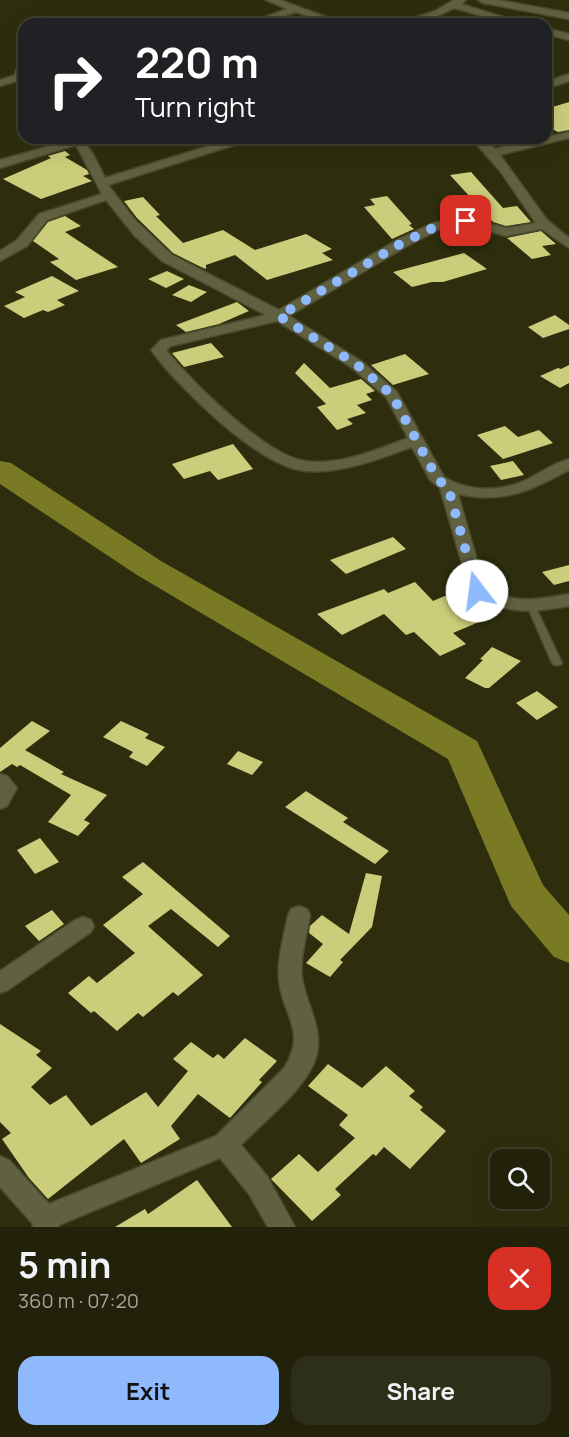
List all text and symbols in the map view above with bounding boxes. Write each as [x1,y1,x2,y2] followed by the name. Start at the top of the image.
[135,33,259,91] text: 220 m
[36,42,114,120] icon: right
[135,88,256,125] text: Turn right
[440,195,491,246] pin
[449,204,482,237] icon: arrive
[445,559,509,623] position arrow
[490,1149,550,1209] map controls
[490,1149,550,1209] button: search
[18,1240,111,1289] text: 5 min
[488,1247,551,1310] button: close
[18,1287,139,1314] text: 360 m · 07:20
[18,1356,279,1425] button: Exit
[291,1356,551,1425] button: Share

